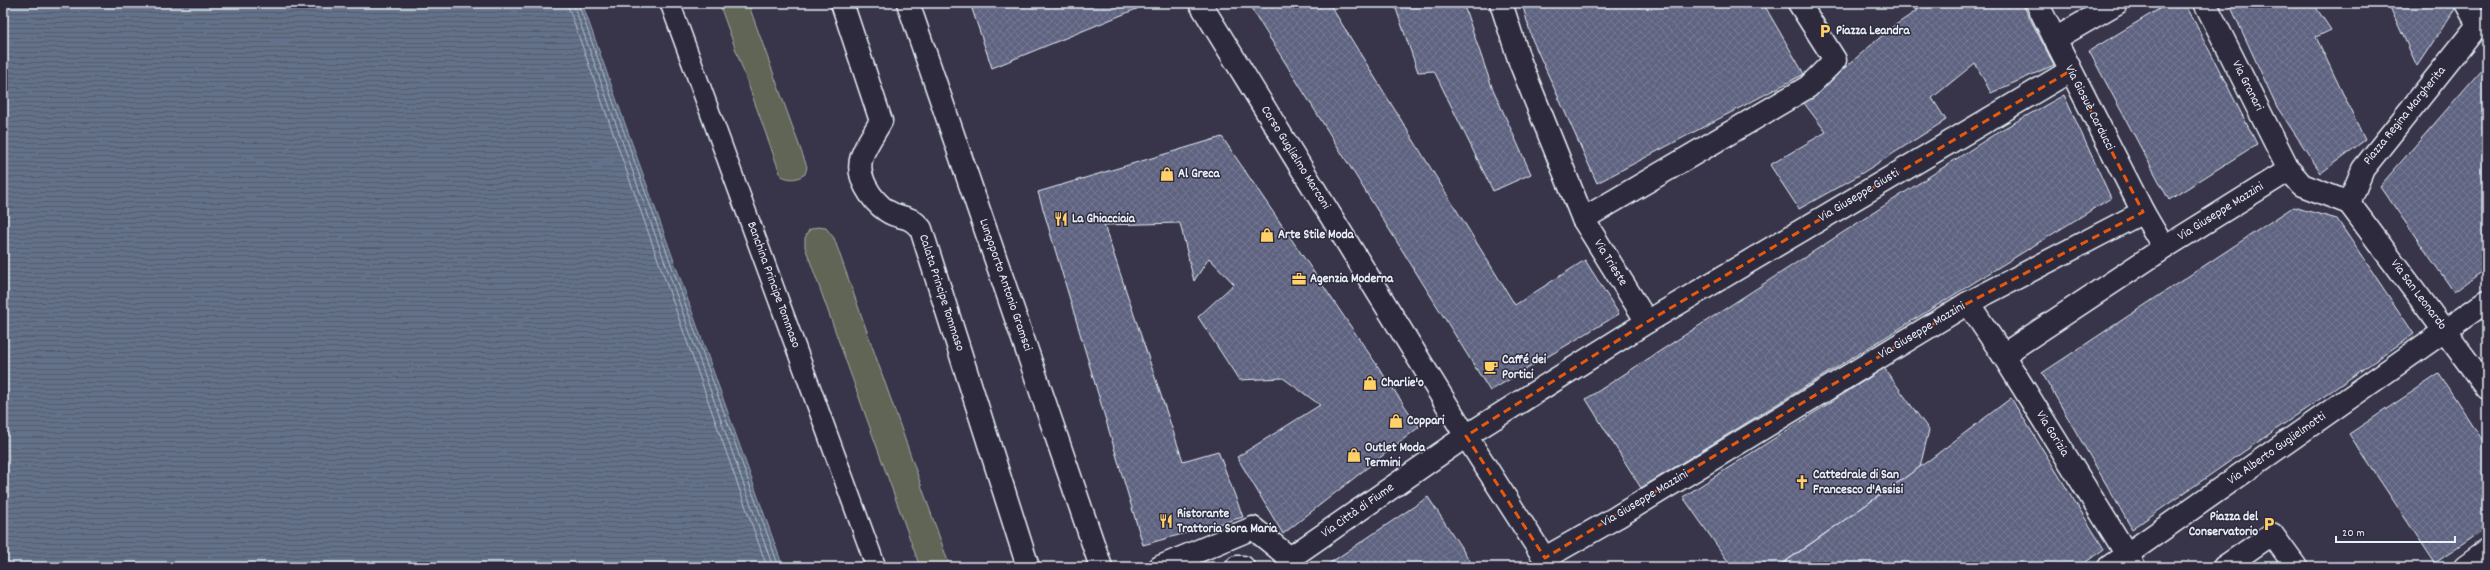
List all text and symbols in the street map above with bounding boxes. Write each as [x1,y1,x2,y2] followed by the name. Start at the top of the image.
[1836,22,1910,41] place label: Piazza Leandra
[1817,23,1833,39] parking icon: Piazza Leandra
[2226,57,2268,115] street label: Via Granari
[2059,62,2119,155] street label: Via Giosuè Carducci
[2359,62,2452,170] street label: Piazza Regina Margherita
[1255,102,1335,214] street label: Corso Guglielmo Marconi
[1815,164,1904,228] street label: Via Giuseppe Giusti
[1178,165,1221,184] place label: Al Greca
[1159,166,1175,182] shop icon: Al Greca
[2174,178,2268,246] street label: Via Giuseppe Mazzini
[1072,210,1136,229] place label: La Ghiacciaia
[1053,211,1069,227] restaurant icon: La Ghiacciaia
[973,216,1037,354] street label: Lungoporto Antonio Gramsci
[741,219,805,351] street label: Banchina Principe Tommaso
[1278,226,1355,245] place label: Arte Stile Moda
[1259,227,1275,243] shop icon: Arte Stile Moda
[913,232,969,354] street label: Calata Principe Tommaso
[1588,236,1632,290] street label: Via Trieste
[2385,256,2451,334] street label: Via San Leonardo
[1310,270,1394,289] place label: Agenzia Moderna
[1291,271,1307,287] office icon: Agenzia Moderna
[1875,297,1970,365] street label: Via Giuseppe Mazzini
[1502,351,1547,385] place label: Caffé dei Portici
[1483,359,1499,375] cafe icon: Caffé dei Portici
[1381,374,1424,393] place label: Charlie'o
[1362,375,1378,391] shop icon: Charlie'o
[2031,407,2074,461] street label: Via Gorizia
[2224,407,2331,490] street label: Via Alberto Guglielmotti
[1407,412,1445,431] place label: Coppari
[1388,413,1404,429] shop icon: Coppari
[1365,439,1426,473] place label: Outlet Moda Termini
[1346,447,1362,463] shop icon: Outlet Moda Termini
[1598,465,1693,533] street label: Via Giuseppe Mazzini
[1813,466,1904,500] place label: Cattedrale di San Francesco d'Assisi
[1794,474,1810,490] church icon: Cattedrale di San Francesco d'Assisi
[1318,479,1399,543] street label: Via Città di Fiume
[1177,505,1278,539] place label: Ristorante Trattoria Sora Maria
[2189,508,2259,542] place label: Piazza del Conservatorio
[1158,513,1174,529] restaurant icon: Ristorante Trattoria Sora Maria
[2261,516,2277,532] parking icon: Piazza del Conservatorio
[2336,518,2455,544] scale bar
[2342,525,2365,542] text: 20 m

